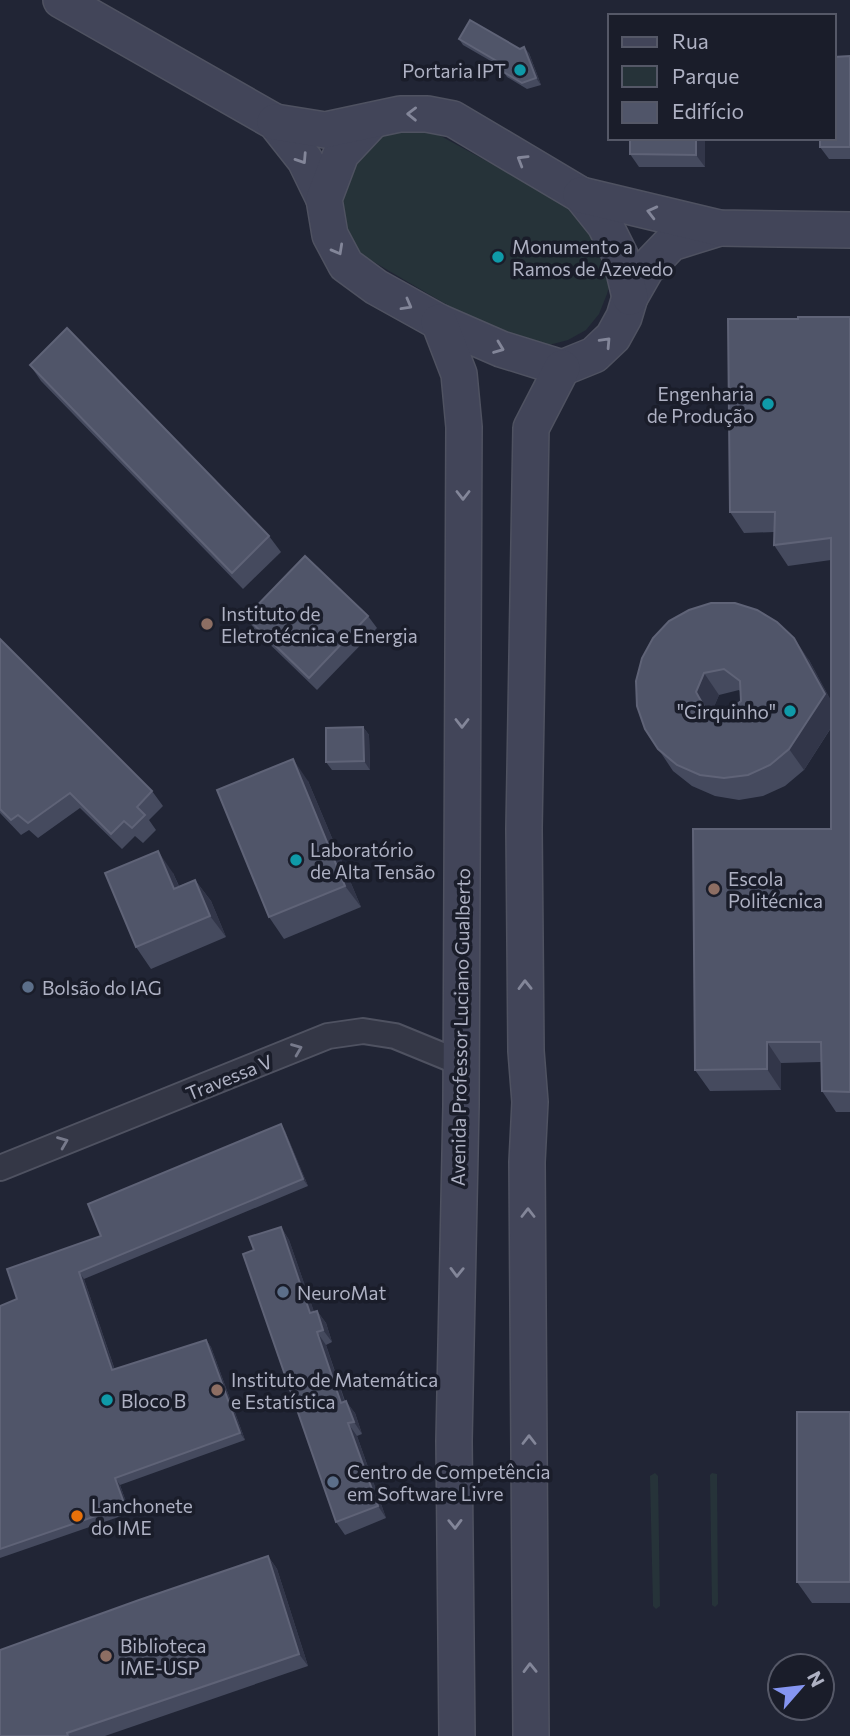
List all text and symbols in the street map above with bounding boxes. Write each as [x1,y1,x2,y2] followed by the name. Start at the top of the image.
[608,14,836,140] legend
[672,28,709,53] text: Rua
[402,59,506,82] place label: Portaria IPT
[512,62,528,78] marker: Portaria IPT
[672,63,739,88] text: Parque
[672,98,744,123] text: Edifício
[407,106,417,122] one-way arrow
[294,151,307,164] one-way arrow
[517,155,529,168] one-way arrow
[647,206,659,220] one-way arrow
[512,235,673,280] place label: Monumento a Ramos de Azevedo
[330,243,343,255] one-way arrow
[490,249,506,265] marker: Monumento a Ramos de Azevedo
[400,296,412,310] one-way arrow
[598,338,611,351] one-way arrow
[492,339,504,353] one-way arrow
[647,382,754,427] place label: Engenharia de Produção
[760,396,776,412] marker: Engenharia de Produção
[455,490,471,501] one-way arrow
[221,602,418,647] place label: Instituto de Eletrotécnica e Energia
[199,616,215,632] marker: Instituto de Eletrotécnica e Energia
[677,700,776,723] place label: "Cirquinho"
[782,703,798,719] marker: "Cirquinho"
[454,718,470,728] one-way arrow
[310,838,435,883] place label: Laboratório de Alta Tensão
[288,852,304,868] marker: Laboratório de Alta Tensão
[728,867,823,912] place label: Escola Politécnica
[446,868,474,1186] street label: Avenida Professor Luciano Gualberto
[706,881,722,897] marker: Escola Politécnica
[42,976,162,999] place label: Bolsão do IAG
[20,979,36,995] marker: Bolsão do IAG
[518,980,533,991] one-way arrow
[290,1043,303,1057] one-way arrow
[182,1049,276,1105] street label: Travessa V
[57,1137,69,1151] one-way arrow
[520,1207,536,1218] one-way arrow
[449,1267,465,1277] one-way arrow
[297,1281,387,1304] place label: NeuroMat
[275,1284,291,1300] marker: NeuroMat
[231,1368,438,1413] place label: Instituto de Matemática e Estatística
[209,1382,225,1398] marker: Instituto de Matemática e Estatística
[121,1389,186,1412] place label: Bloco B
[99,1392,115,1408] marker: Bloco B
[521,1435,537,1445] one-way arrow
[347,1460,550,1505] place label: Centro de Competência em Software Livre
[325,1474,341,1490] marker: Centro de Competência em Software Livre
[91,1494,193,1539] place label: Lanchonete do IME
[69,1508,85,1524] marker: Lanchonete do IME
[447,1519,463,1529] one-way arrow
[120,1634,206,1679] place label: Biblioteca IME-USP
[98,1648,114,1664] marker: Biblioteca IME-USP
[766,1652,836,1722] north arrow
[522,1662,538,1673] one-way arrow
[803,1667,830,1690] text: N

